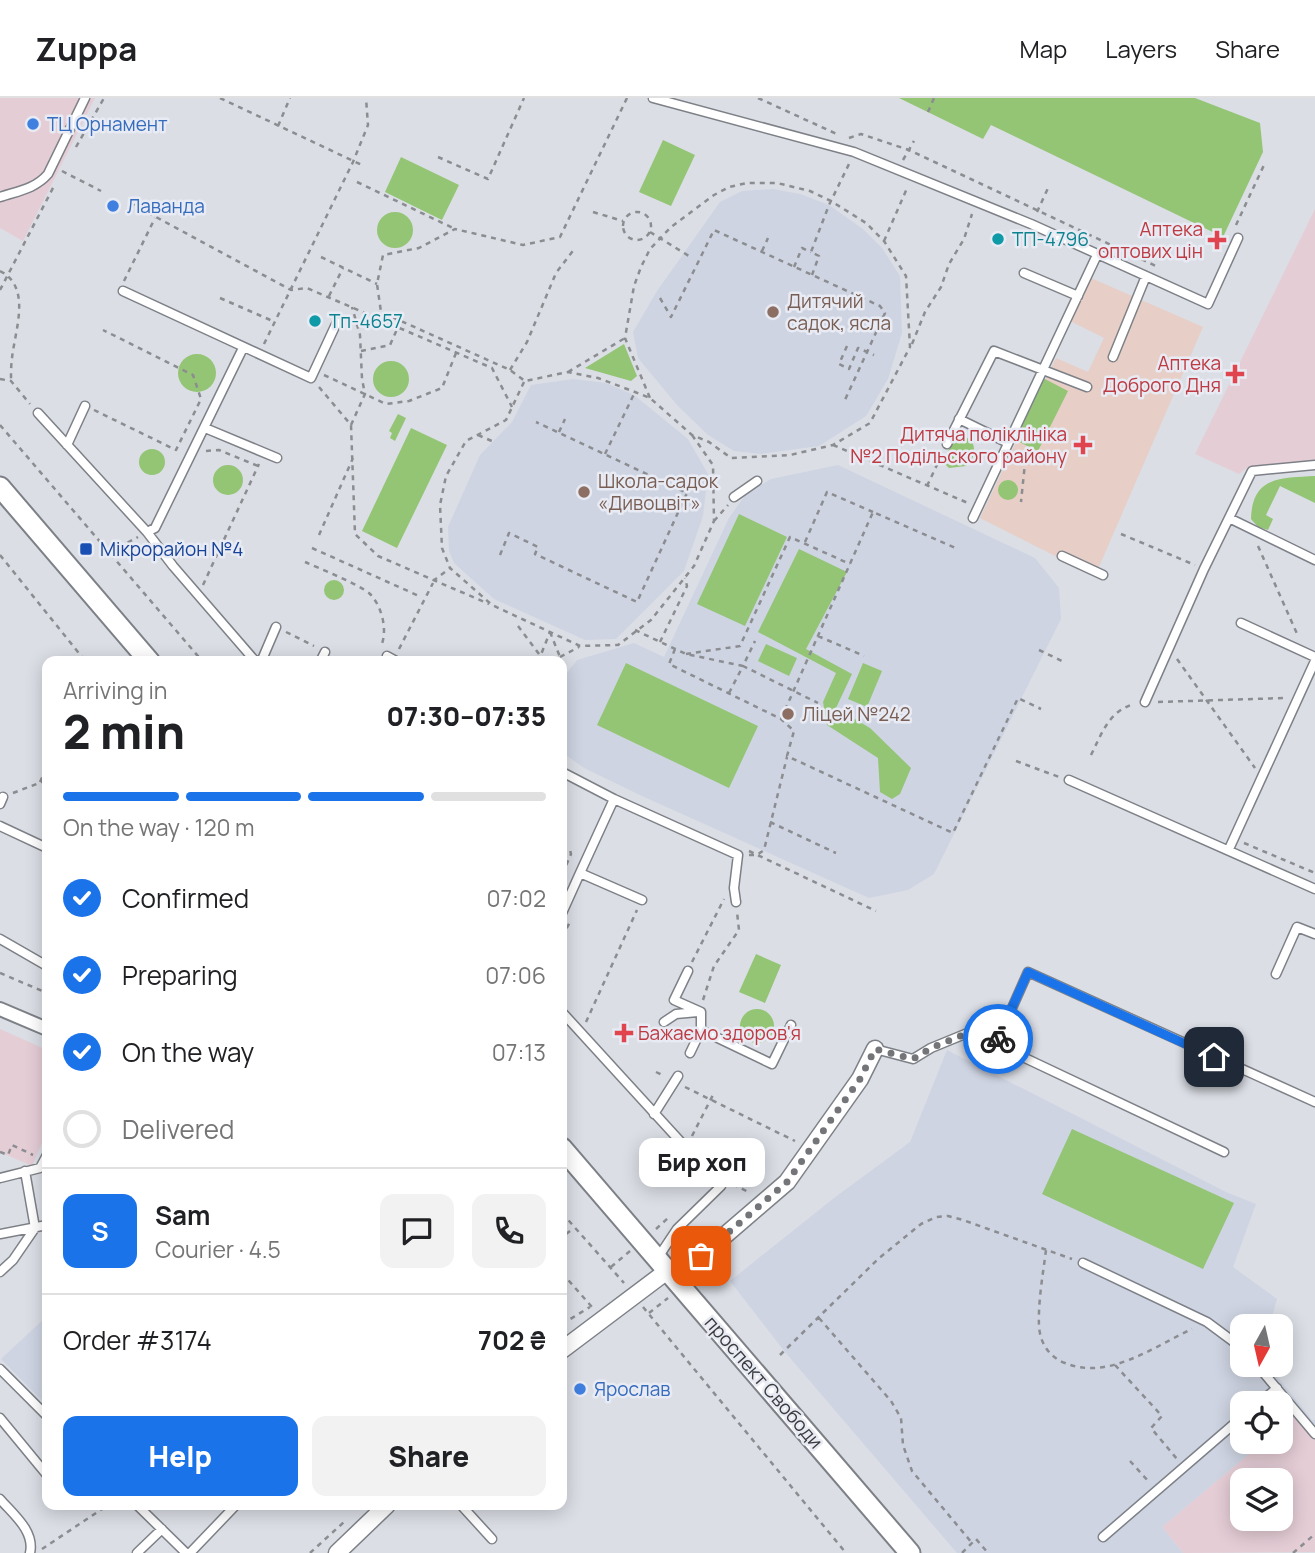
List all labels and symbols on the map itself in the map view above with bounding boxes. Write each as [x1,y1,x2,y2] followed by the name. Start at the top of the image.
[47,111,168,137] place label: ТЦ Орнамент
[25,116,41,132] marker: ТЦ Орнамент
[127,193,205,219] place label: Лаванда
[105,198,121,214] marker: Лаванда
[1098,216,1203,264] place label: Аптека оптових цін
[1012,226,1089,252] place label: ТП-4796
[990,231,1006,247] marker: ТП-4796
[1209,232,1225,248] marker: Аптека оптових цін
[787,288,891,336] place label: Дитячий садок, ясла
[765,304,781,320] marker: Дитячий садок, ясла
[329,308,403,334] place label: Тп-4657
[307,313,323,329] marker: Тп-4657
[1103,350,1221,398] place label: Аптека Доброго Дня
[1227,366,1243,382] marker: Аптека Доброго Дня
[850,421,1067,469] place label: Дитяча поліклініка №2 Подільского району
[1073,435,1093,455] marker: Дитяча поліклініка №2 Подільского району
[598,468,719,516] place label: Школа-садок «Дивоцвіт»
[576,484,592,500] marker: Школа-садок «Дивоцвіт»
[100,536,243,562] place label: Мікрорайон №4
[78,541,94,557] marker: Мікрорайон №4
[802,701,911,727] place label: Ліцей №242
[780,706,796,722] marker: Ліцей №242
[963,1004,1033,1074] courier
[638,1020,801,1046] place label: Бажаємо здоров'я
[616,1025,632,1041] marker: Бажаємо здоров'я
[1184,1027,1244,1087] pin
[638,1137,764,1186] callout: Бир хоп
[671,1226,731,1286] pin
[699,1310,829,1454] street label: проспект Свободи
[1230,1314,1293,1377] north arrow
[594,1376,670,1402] place label: Ярослав
[572,1381,588,1397] marker: Ярослав

